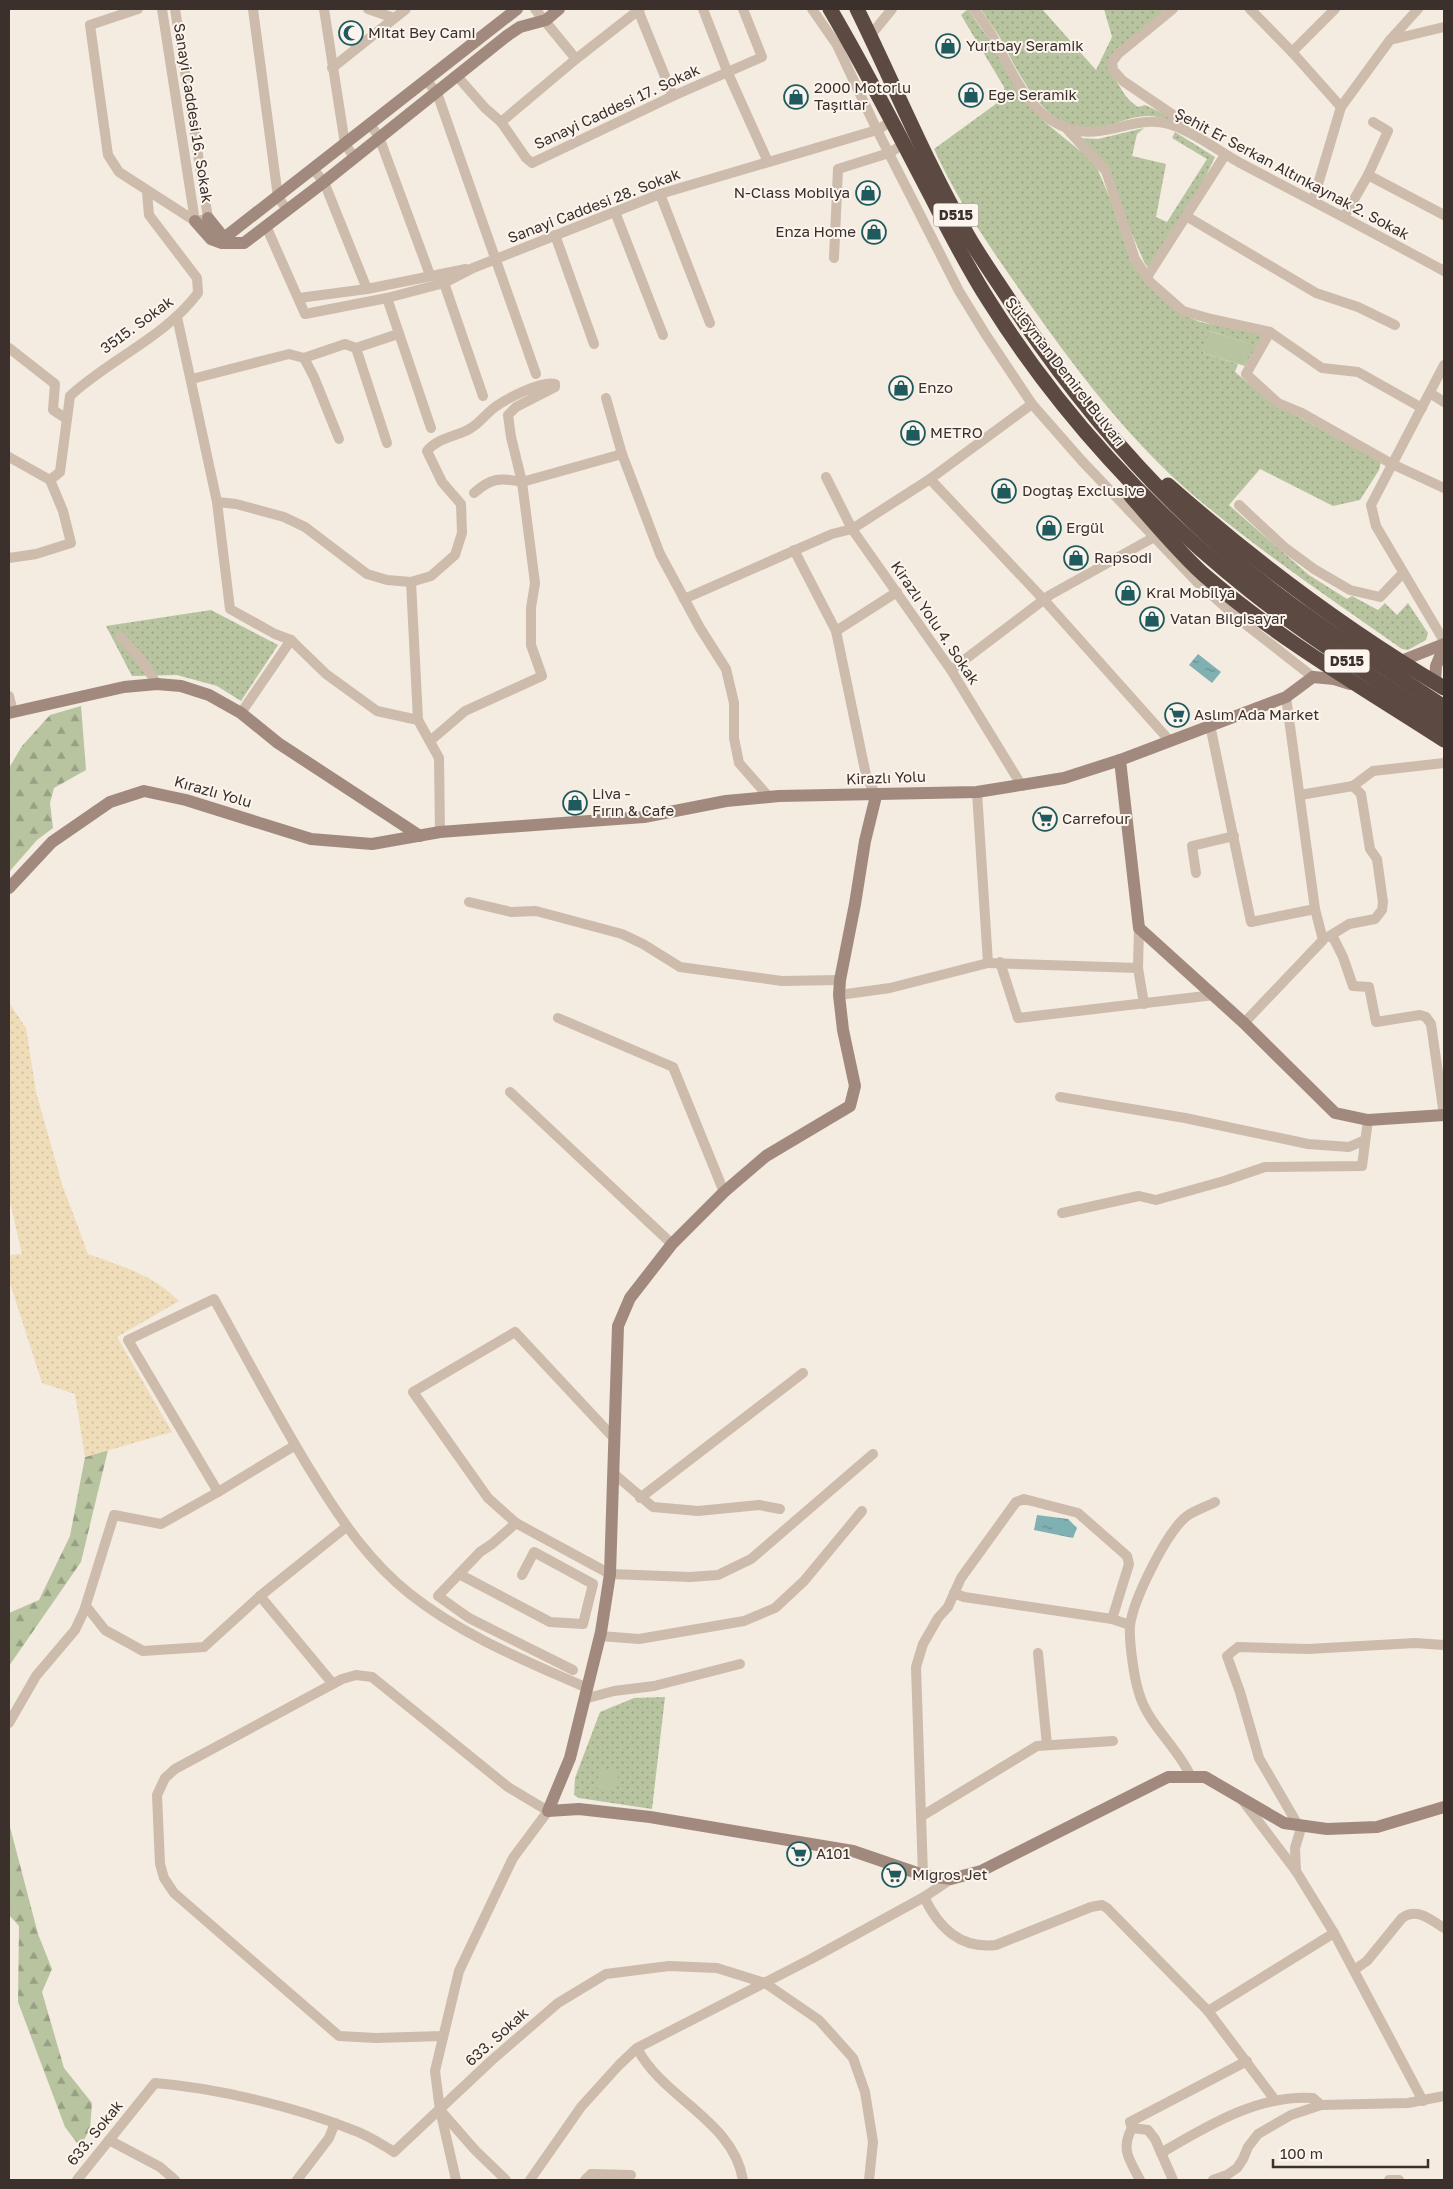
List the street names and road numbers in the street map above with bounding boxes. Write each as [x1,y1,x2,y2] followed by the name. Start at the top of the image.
[171,22,217,204] street label: Sanayi Caddesi 16. Sokak
[531,60,703,152] street label: Sanayi Caddesi 17. Sokak
[1172,103,1413,243] street label: Şehit Er Serkan Altınkaynak 2. Sokak
[505,164,683,246] street label: Sanayi Caddesi 28. Sokak
[934,204,978,226] road number: D515
[97,291,177,357] street label: 3515. Sokak
[1002,293,1130,450] street label: Süleyman Demirel Bulvarı
[888,557,984,688] street label: Kirazlı Yolu 4. Sokak
[1324,649,1370,672] road number: D515
[846,767,926,787] street label: Kirazlı Yolu
[172,771,254,811] street label: Kırazlı Yolu
[461,2003,532,2069] street label: 633. Sokak
[62,2096,126,2169] street label: 633. Sokak

